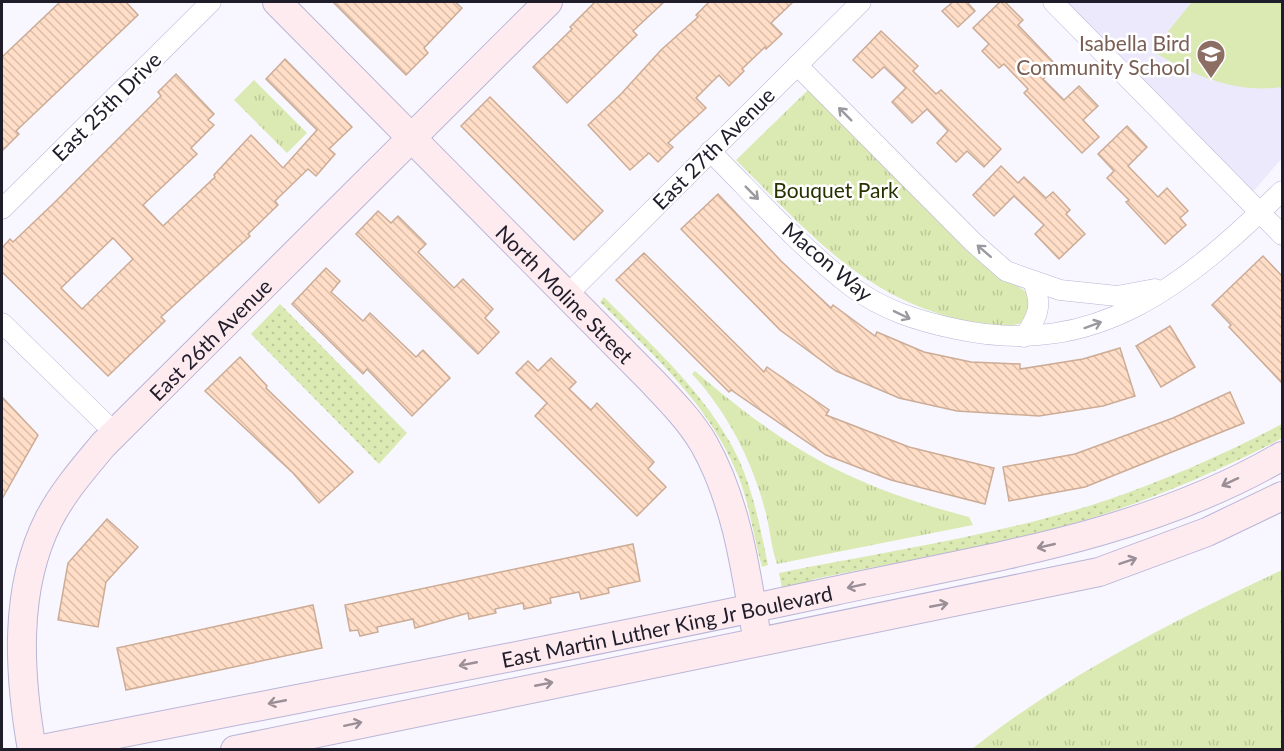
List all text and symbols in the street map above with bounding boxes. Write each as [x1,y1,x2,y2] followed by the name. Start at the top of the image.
[1016,30,1190,79] place label: Isabella Bird Community School
[1195,38,1227,80] school or university icon: Isabella Bird Community School
[46,46,166,166] street label: East 25th Drive
[647,82,779,214] street label: East 27th Avenue
[838,106,853,121] one-way arrow
[773,177,899,202] park label: Bouquet Park
[744,185,759,200] one-way arrow
[778,216,878,306] street label: Macon Way
[492,219,639,368] street label: North Moline Street
[976,245,992,258] one-way arrow
[143,273,276,405] street label: East 26th Avenue
[893,309,911,321] one-way arrow
[1083,319,1102,330] one-way arrow
[1221,476,1239,488] one-way arrow
[1037,541,1057,552] one-way arrow
[1118,555,1137,566] one-way arrow
[499,579,835,671] street label: East Martin Luther King Jr Boulevard
[846,581,865,593] one-way arrow
[928,599,948,610] one-way arrow
[459,659,478,670] one-way arrow
[534,678,553,689] one-way arrow
[268,697,287,708] one-way arrow
[343,718,363,729] one-way arrow

